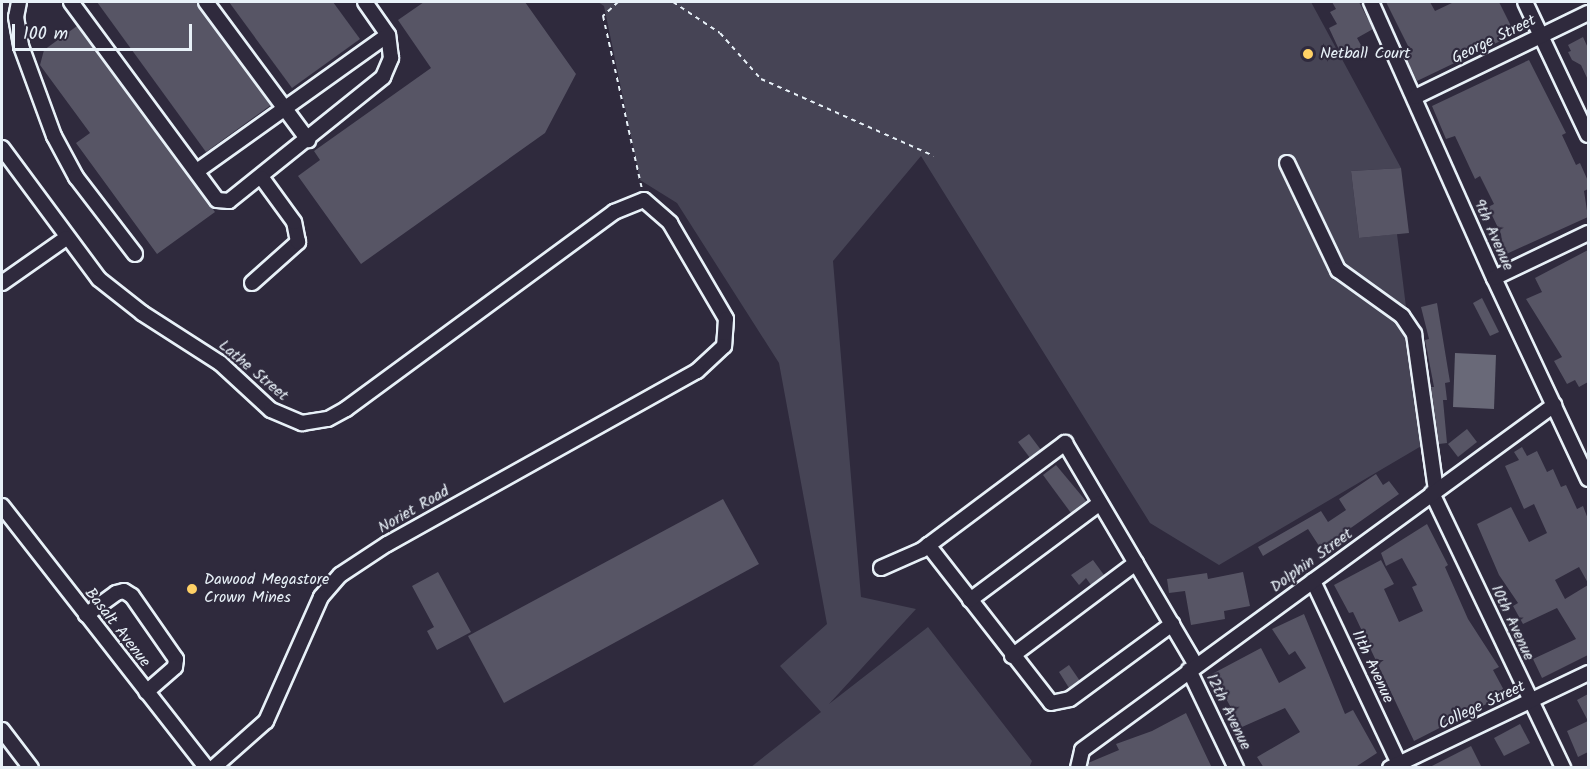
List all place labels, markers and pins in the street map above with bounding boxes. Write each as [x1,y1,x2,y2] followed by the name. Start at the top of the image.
[1320,44,1410,64] place label: Netball Court
[1301,47,1315,61] marker: Netball Court
[204,570,329,608] place label: Dawood Megastore Crown Mines
[185,582,199,596] marker: Dawood Megastore Crown Mines

